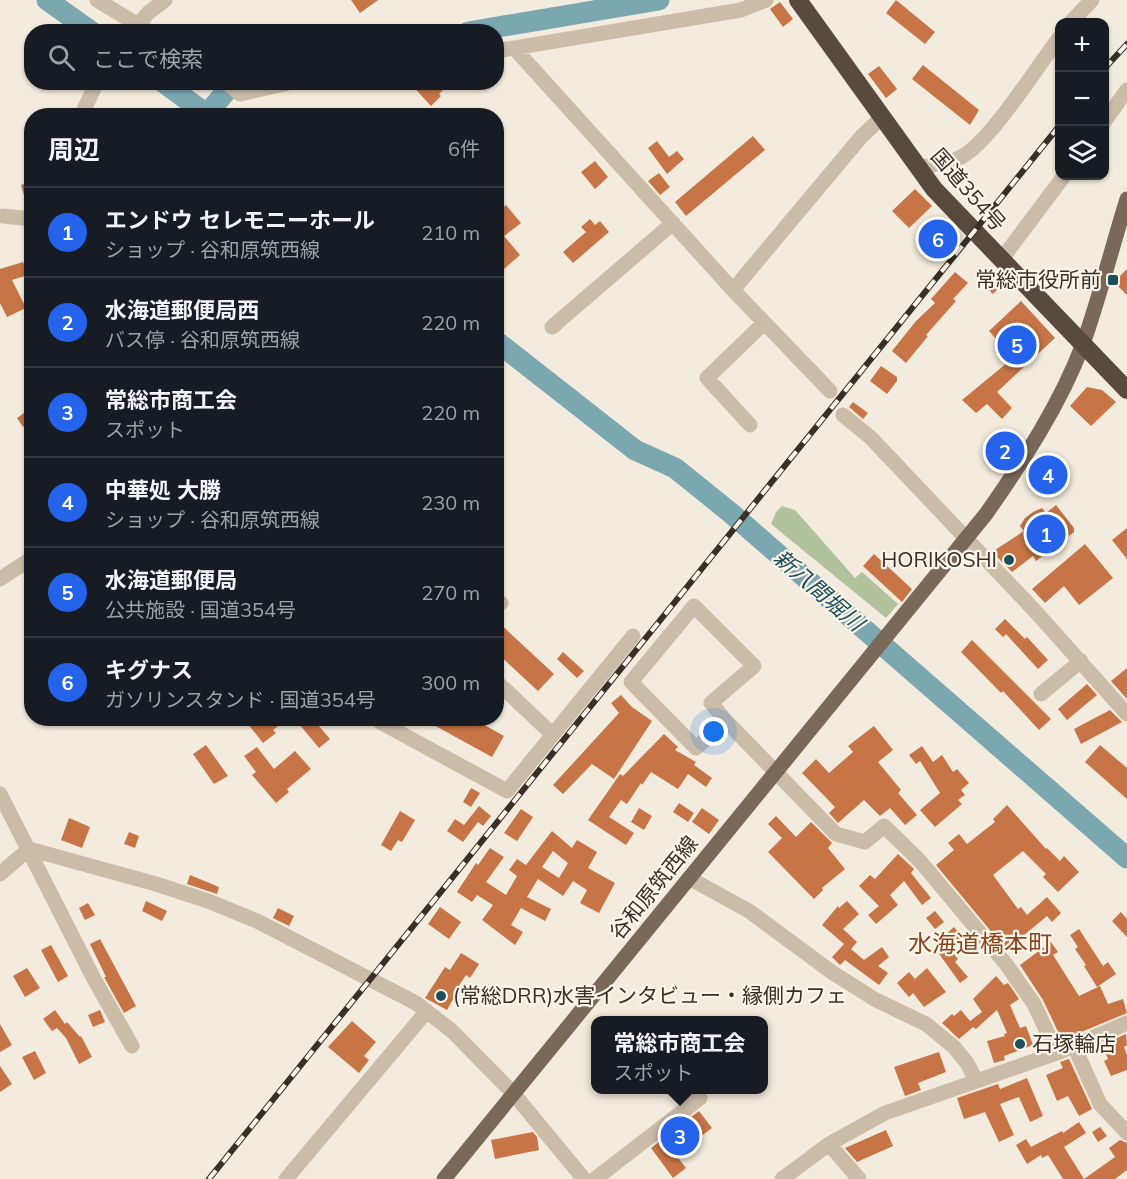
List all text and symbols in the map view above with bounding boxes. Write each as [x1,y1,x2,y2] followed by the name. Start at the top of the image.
[1055,18,1109,180] map controls
[1055,18,1109,72] button: +
[24,24,504,90] search box
[45,41,78,74] icon: search
[93,45,203,73] text: ここで検索
[1055,72,1109,126] button: −
[1055,126,1109,180] button: layers
[48,133,100,166] text: 周辺
[448,136,480,161] text: 6件
[926,143,1012,236] street label: 国道354号
[105,206,375,234] text: エンドウ セレモニーホール
[918,216,958,262] pin: 6
[62,220,74,245] text: 1
[421,220,480,245] text: 210 m
[105,237,320,262] text: ショップ · 谷和原筑西線
[975,266,1101,292] place label: 常総市役所前
[1106,273,1120,287] marker: 常総市役所前
[105,296,259,324] text: 水海道郵便局西
[62,310,74,335] text: 2
[421,310,480,335] text: 220 m
[998,322,1036,368] pin: 5
[105,327,300,352] text: バス停 · 谷和原筑西線
[105,386,237,414] text: 常総市商工会
[62,400,74,425] text: 3
[421,400,480,425] text: 220 m
[105,417,185,442] text: スポット
[986,428,1024,474] pin: 2
[1028,452,1068,498] pin: 4
[105,476,221,504] text: 中華処 大勝
[62,490,74,515] text: 4
[421,490,480,515] text: 230 m
[105,507,320,532] text: ショップ · 谷和原筑西線
[1026,512,1066,556] pin: 1
[768,543,871,638] water label: 新八間堀川
[881,546,997,572] place label: HORIKOSHI
[1002,553,1016,567] marker: HORIKOSHI
[105,566,237,594] text: 水海道郵便局
[62,580,74,605] text: 5
[421,580,480,605] text: 270 m
[105,597,296,622] text: 公共施設 · 国道354号
[105,656,193,684] text: キグナス
[62,670,74,695] text: 6
[421,670,480,695] text: 300 m
[105,687,376,712] text: ガソリンスタンド · 国道354号
[699,717,728,746] your location
[603,830,703,945] street label: 谷和原筑西線
[908,928,1052,958] district label: 水海道橋本町
[453,982,847,1008] place label: (常総DRR)水害インタビュー・縁側カフェ
[434,989,448,1003] marker: (常総DRR)水害インタビュー・縁側カフェ
[591,1016,768,1094] popup
[613,1029,746,1057] text: 常総市商工会
[1032,1030,1116,1056] place label: 石塚輪店
[1013,1037,1027,1051] marker: 石塚輪店
[613,1060,693,1085] text: スポット
[660,1114,700,1158] pin: 3

